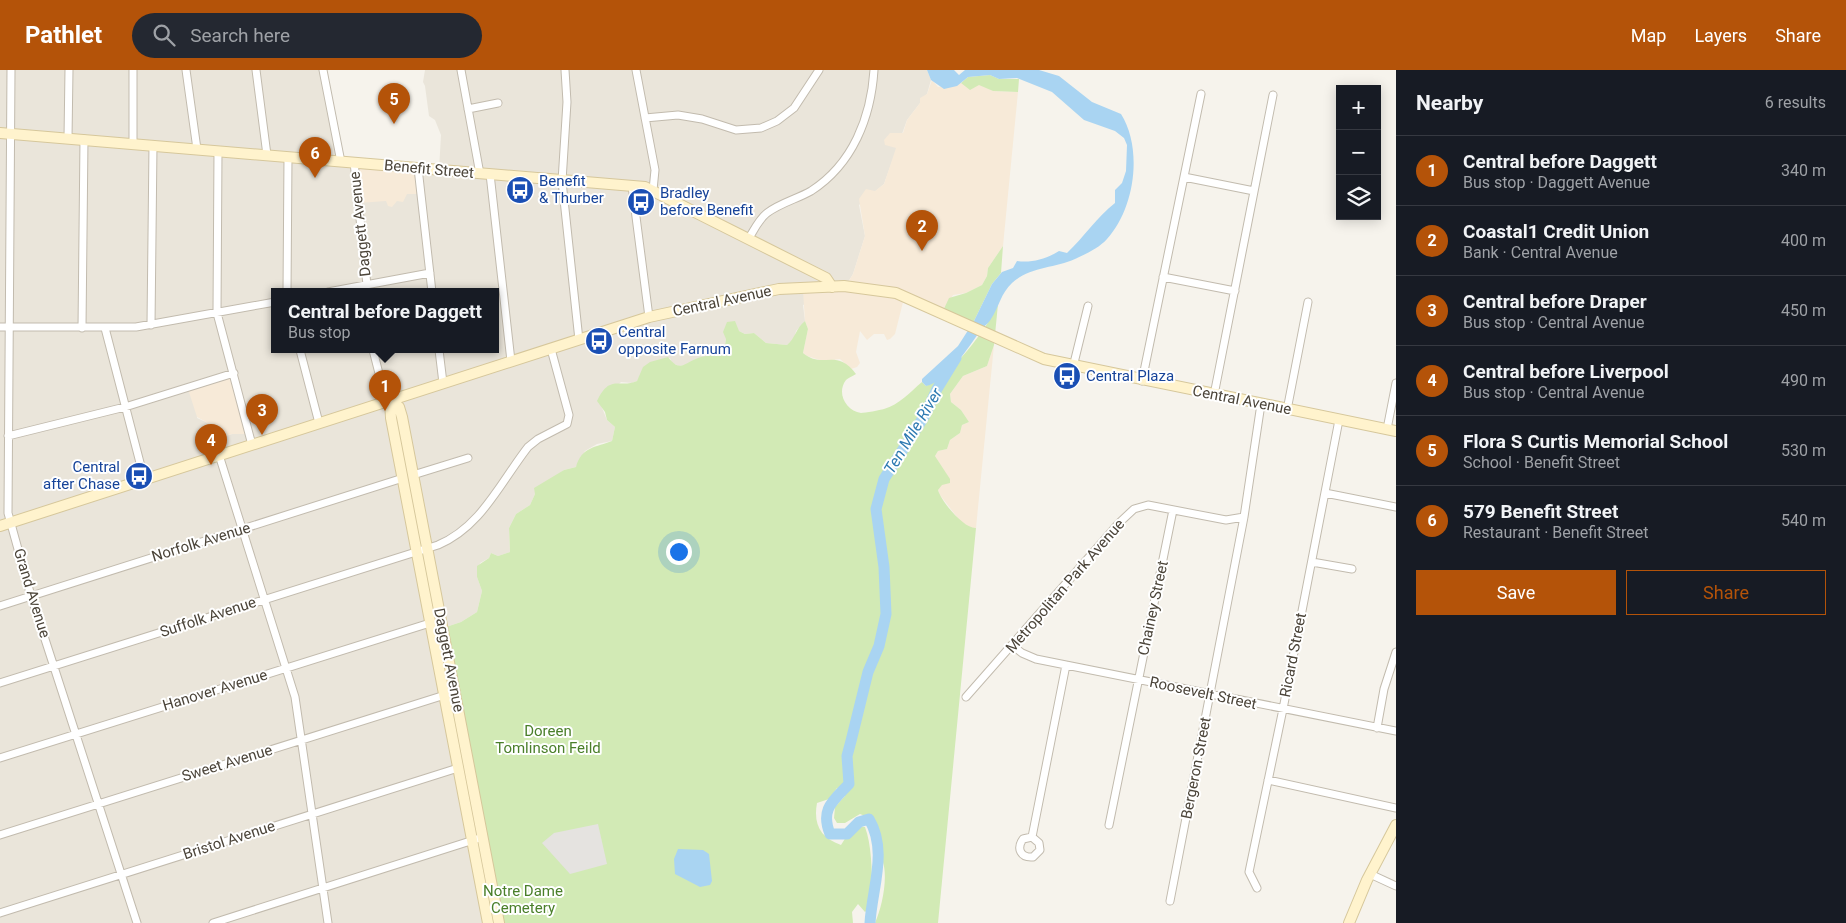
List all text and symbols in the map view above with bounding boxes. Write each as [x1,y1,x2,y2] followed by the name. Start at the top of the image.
[132,13,482,58] search box
[25,21,102,49] text: Pathlet
[150,21,178,49] icon: search
[190,24,290,47] text: Search here
[1631,25,1666,46] text: Map
[1694,25,1747,46] text: Layers
[1775,25,1821,46] text: Share
[378,83,410,124] pin: 5
[1336,85,1381,220] map controls
[1336,85,1381,130] button: +
[1416,91,1483,115] text: Nearby
[1765,93,1826,112] text: 6 results
[1336,130,1381,175] button: −
[299,137,331,178] pin: 6
[1463,150,1657,173] text: Central before Daggett
[383,156,475,182] street label: Benefit Street
[1427,161,1437,180] text: 1
[1781,161,1826,180] text: 340 m
[346,171,374,277] street label: Daggett Avenue
[539,172,604,207] place label: Benefit & Thurber
[1463,173,1650,192] text: Bus stop · Daggett Avenue
[505,175,535,205] bus stop icon: Benefit & Thurber
[1336,175,1381,220] button: layers
[660,184,754,219] place label: Bradley before Benefit
[626,187,656,217] bus stop icon: Bradley before Benefit
[906,210,938,251] pin: 2
[1463,220,1649,243] text: Coastal1 Credit Union
[1427,231,1437,250] text: 2
[1781,231,1826,250] text: 400 m
[1463,243,1618,262] text: Bank · Central Avenue
[671,282,773,320] street label: Central Avenue
[271,288,499,353] popup
[1463,290,1647,313] text: Central before Draper
[288,300,482,323] text: Central before Daggett
[1427,301,1437,320] text: 3
[1781,301,1826,320] text: 450 m
[1463,313,1645,332] text: Bus stop · Central Avenue
[288,323,351,342] text: Bus stop
[618,323,731,358] place label: Central opposite Farnum
[584,326,614,356] bus stop icon: Central opposite Farnum
[1463,360,1669,383] text: Central before Liverpool
[1052,361,1082,391] bus stop icon: Central Plaza
[1086,367,1174,385] place label: Central Plaza
[369,370,401,411] pin: 1
[1427,371,1437,390] text: 4
[1781,371,1826,390] text: 490 m
[1191,382,1293,418] street label: Central Avenue
[1463,383,1645,402] text: Bus stop · Central Avenue
[880,384,946,477] water label: Ten Mile River
[246,394,278,435] pin: 3
[195,424,227,465] pin: 4
[1463,430,1728,453] text: Flora S Curtis Memorial School
[1427,441,1437,460] text: 5
[1781,441,1826,460] text: 530 m
[1463,453,1620,472] text: School · Benefit Street
[43,458,120,493] place label: Central after Chase
[124,461,154,491] bus stop icon: Central after Chase
[1463,500,1618,523] text: 579 Benefit Street
[1427,511,1437,530] text: 6
[1781,511,1826,530] text: 540 m
[1002,515,1128,657] street label: Metropolitan Park Avenue
[149,518,253,566] street label: Norfolk Avenue
[1463,523,1648,542] text: Restaurant · Benefit Street
[666,539,692,565] your location
[10,546,54,640] street label: Grand Avenue
[1134,559,1172,657] street label: Chainey Street
[1416,570,1616,615] button: Save
[1626,570,1826,615] button: Share
[158,593,258,641] street label: Suffolk Avenue
[430,607,468,713] street label: Daggett Avenue
[1276,611,1310,699] street label: Ricard Street
[160,666,270,714] street label: Hanover Avenue
[1148,673,1258,713] street label: Roosevelt Street
[1177,715,1215,821] street label: Bergeron Street
[495,722,601,757] park label: Doreen Tomlinson Feild
[180,741,275,785] street label: Sweet Avenue
[181,817,277,863] street label: Bristol Avenue
[483,882,563,917] park label: Notre Dame Cemetery

